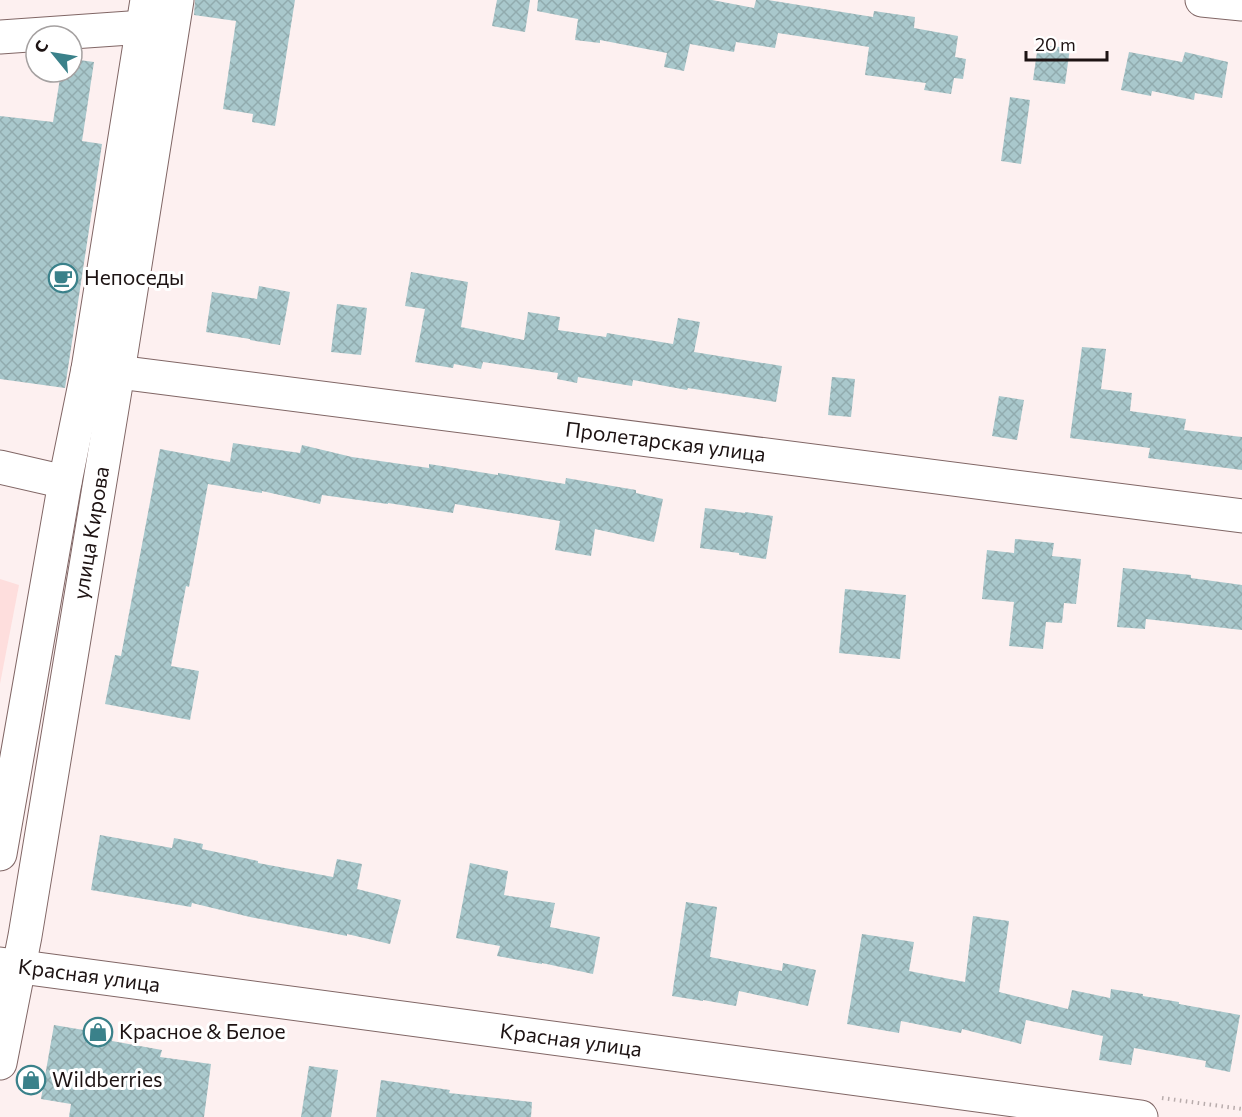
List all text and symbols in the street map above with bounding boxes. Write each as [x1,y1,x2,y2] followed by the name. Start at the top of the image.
[24,24,84,84] north arrow
[1026,24,1107,62] scale bar
[1035,33,1076,55] text: 20 m
[30,37,52,56] text: С
[47,262,79,294] cafe icon: Непоседы
[84,264,184,289] place label: Непоседы
[564,415,767,466] street label: Пролетарская улица
[67,464,113,601] street label: улица Кирова
[17,953,162,996] street label: Красная улица
[82,1016,114,1048] shop icon: Красное & Белое
[499,1017,644,1061] street label: Красная улица
[119,1018,286,1043] place label: Красное & Белое
[15,1064,47,1096] shop icon: Wildberries
[52,1066,163,1091] place label: Wildberries

